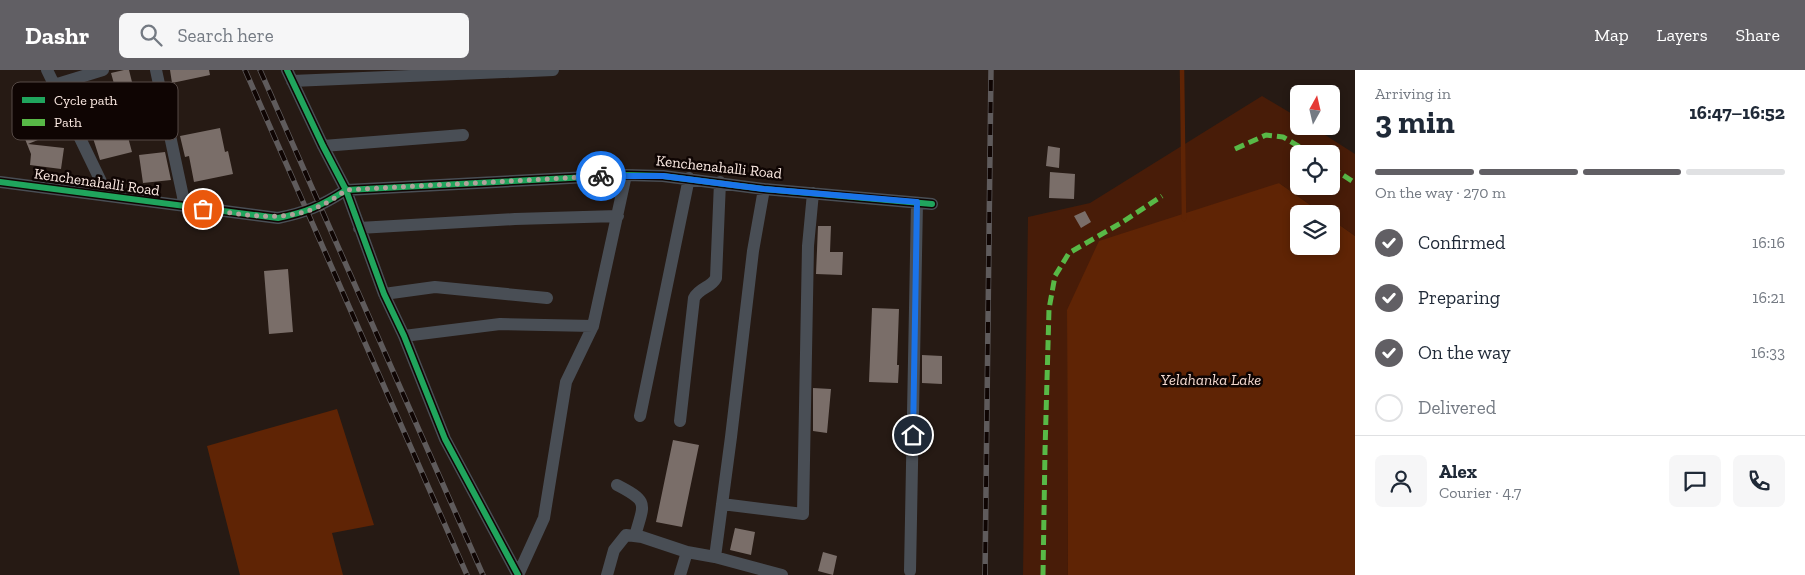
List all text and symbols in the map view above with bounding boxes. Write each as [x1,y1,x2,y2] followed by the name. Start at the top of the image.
[119,13,469,58] search box
[25,21,89,50] text: Dashr
[137,21,165,49] icon: search
[177,24,274,47] text: Search here
[1594,24,1629,46] text: Map
[1657,24,1708,46] text: Layers
[1736,24,1780,46] text: Share
[12,82,178,140] legend
[1375,84,1451,103] text: Arriving in
[1290,85,1340,135] north arrow
[1290,85,1340,255] map controls
[54,92,118,109] text: Cycle path
[1689,101,1785,124] text: 16:47–16:52
[1375,103,1455,141] text: 3 min
[54,114,82,131] text: Path
[1290,145,1340,195] button: locate
[576,151,626,201] courier
[655,151,784,183] street label: Kenchenahalli Road
[587,162,615,190] icon: bike
[33,164,162,200] street label: Kenchenahalli Road
[1375,183,1506,202] text: On the way · 270 m
[182,188,224,230] pin
[189,195,217,223] icon: bag
[1290,205,1340,255] button: layers
[1375,229,1403,257] icon: check
[1418,231,1505,254] text: Confirmed
[1752,233,1785,252] text: 16:16
[1375,284,1403,312] icon: check
[1418,286,1500,309] text: Preparing
[1752,288,1785,307] text: 16:21
[1375,339,1403,367] icon: check
[1418,341,1511,364] text: On the way
[1751,343,1785,362] text: 16:33
[1161,370,1261,389] water label: Yelahanka Lake
[1418,396,1496,419] text: Delivered
[892,414,934,456] pin
[899,421,927,449] icon: home
[1375,455,1427,507] button: person
[1669,455,1721,507] button: chat
[1733,455,1785,507] button: phone
[1439,460,1477,483] text: Alex
[1439,483,1521,502] text: Courier · 4.7

